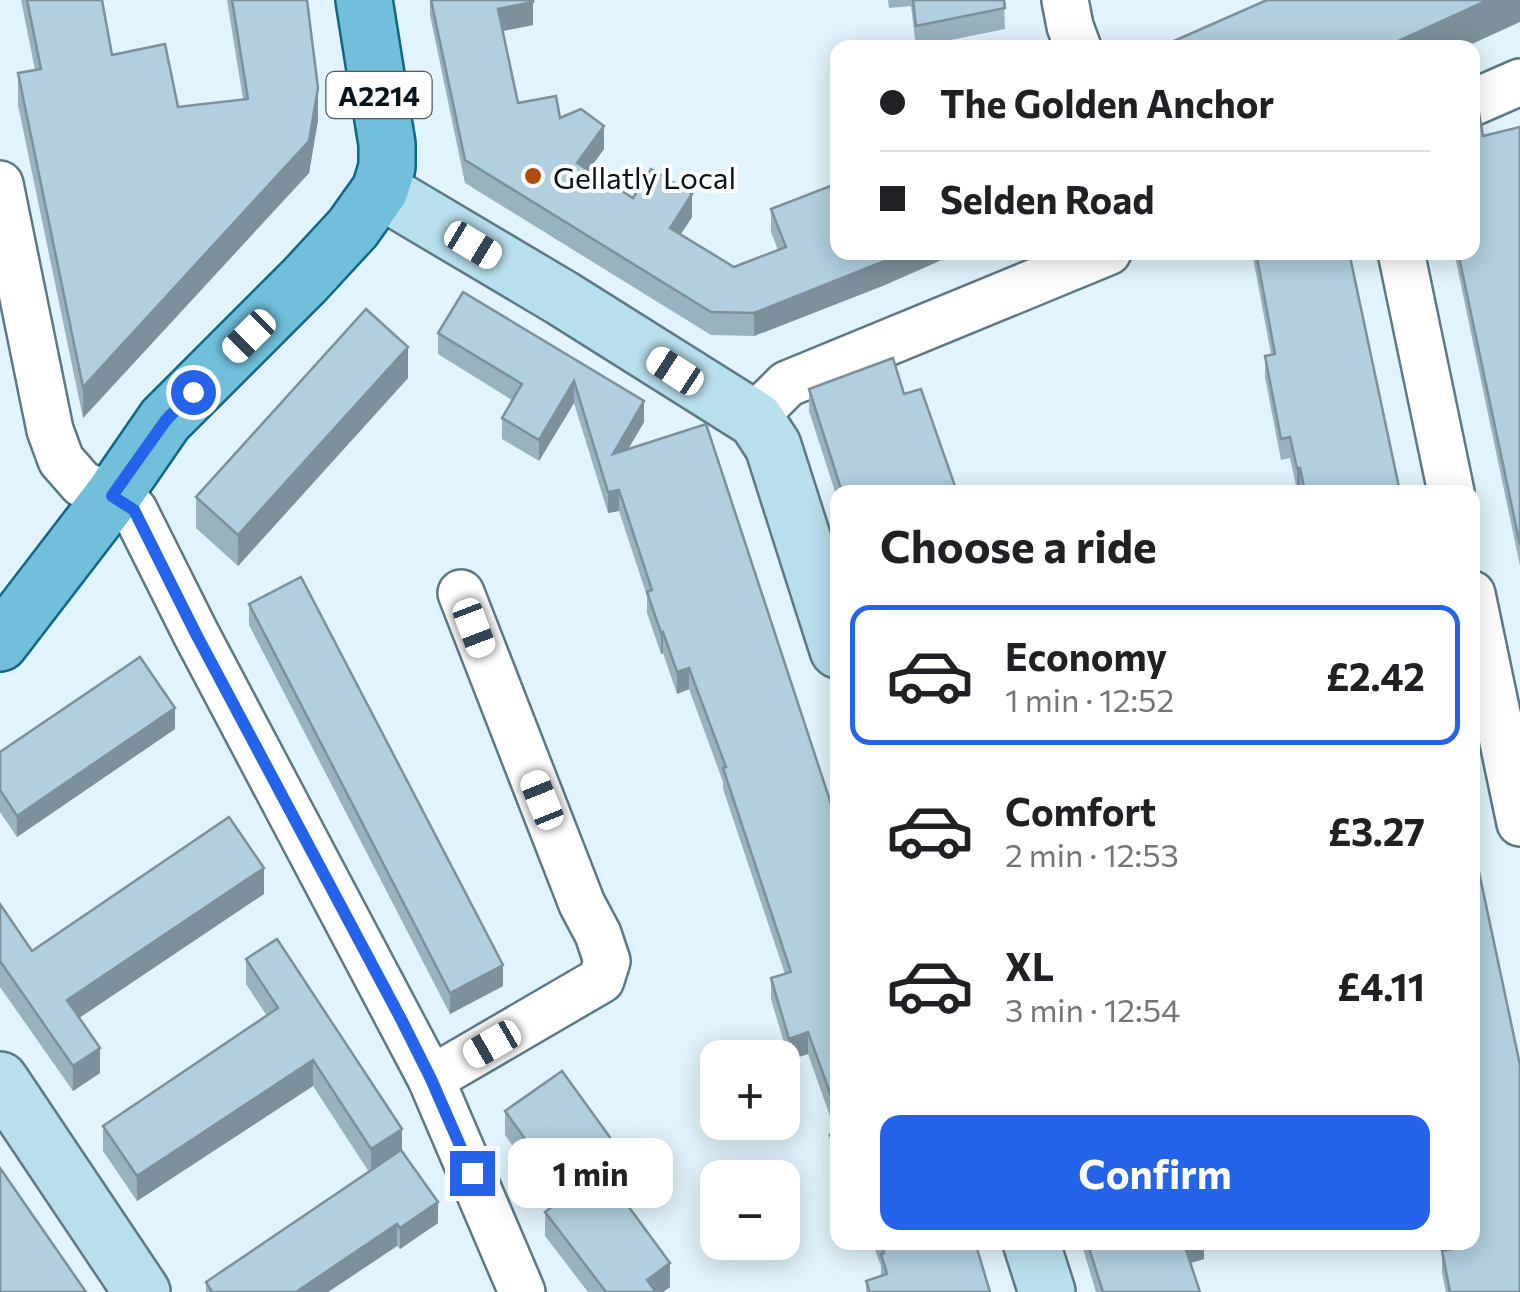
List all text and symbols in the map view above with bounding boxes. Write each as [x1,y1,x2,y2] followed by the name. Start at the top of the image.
[326,72,432,118] road number: A2214
[940,79,1274,126] text: The Golden Anchor
[553,158,736,195] place label: Gellatly Local
[522,165,544,187] marker: Gellatly Local
[940,175,1155,222] text: Selden Road
[440,217,506,273] car
[217,304,281,368] car
[642,342,708,400] car
[171,370,216,415] route start
[880,517,1157,572] text: Choose a ride
[449,595,499,661] car
[885,630,975,720] icon: car
[1005,632,1167,679] text: Economy
[1326,652,1425,699] text: £2.42
[1005,679,1174,719] text: 1 min · 12:52
[517,767,567,833] car
[885,785,975,875] icon: car
[1005,787,1156,834] text: Comfort
[1328,807,1425,854] text: £3.27
[1005,834,1179,874] text: 2 min · 12:53
[885,940,975,1030] icon: car
[1005,942,1054,989] text: XL
[1337,962,1425,1009] text: £4.11
[1005,989,1180,1029] text: 3 min · 12:54
[459,1016,525,1072] car
[700,1040,800,1260] map controls
[700,1040,800,1140] button: +
[880,1115,1430,1230] button: Confirm
[507,1138,672,1208] callout: 1 min
[450,1151,495,1196] route end
[553,1153,628,1193] text: 1 min
[700,1160,800,1260] button: −

